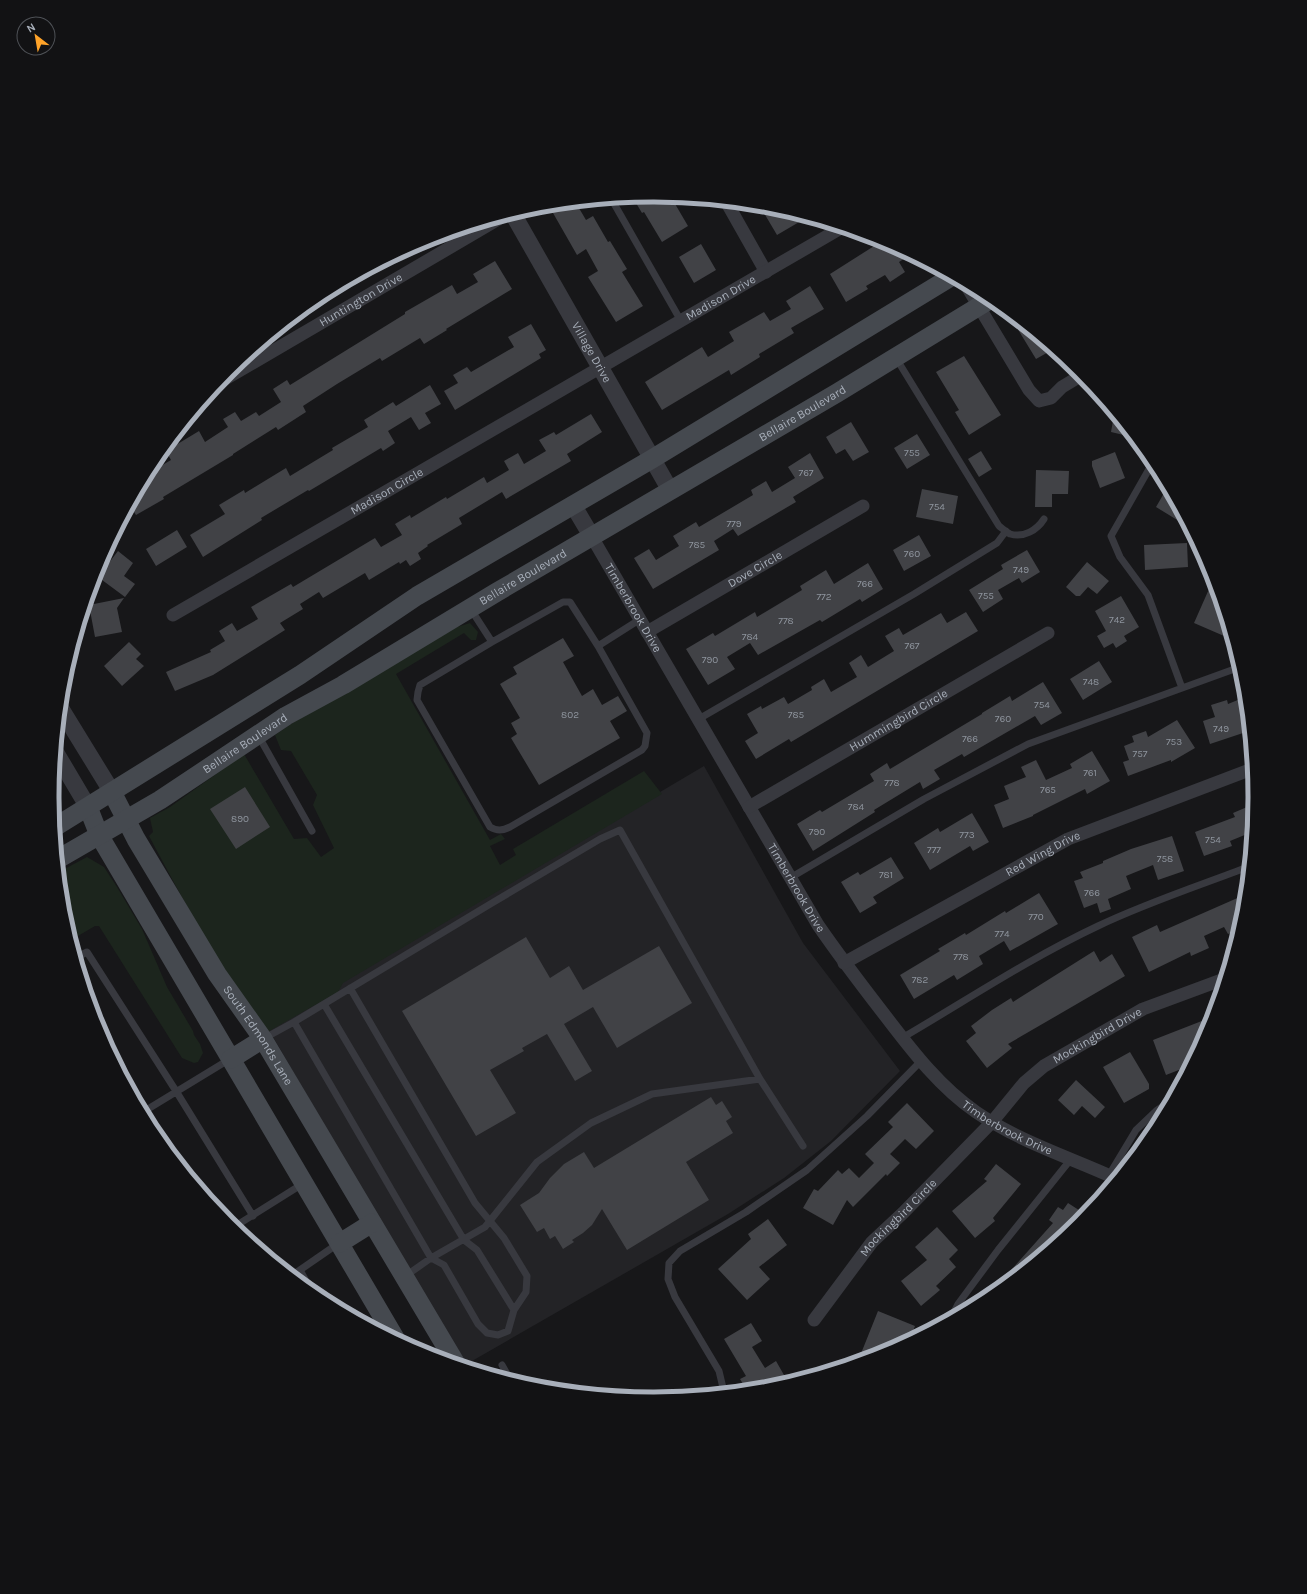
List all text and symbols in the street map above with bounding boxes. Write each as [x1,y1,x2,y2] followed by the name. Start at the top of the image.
[16,16,56,56] north arrow
[24,20,38,35] text: N
[317,270,405,329] street label: Huntington Drive
[683,272,758,323] street label: Madison Drive
[569,319,614,385] street label: Village Drive
[756,382,849,444] street label: Bellaire Boulevard
[904,447,920,459] house number: 755
[348,465,425,518] street label: Madison Circle
[798,467,814,479] house number: 767
[929,501,945,513] house number: 754
[726,518,742,530] house number: 779
[689,539,706,551] house number: 785
[477,546,569,608] street label: Bellaire Boulevard
[725,548,785,590] street label: Dove Circle
[904,548,920,560] house number: 760
[602,561,665,655] street label: Timberbrook Drive
[1013,564,1029,576] house number: 749
[857,578,873,590] house number: 766
[978,590,994,602] house number: 755
[816,591,832,603] house number: 772
[1109,614,1125,626] house number: 742
[778,615,794,627] house number: 778
[742,631,759,643] house number: 784
[904,640,920,652] house number: 767
[702,654,718,666] house number: 790
[1083,676,1099,688] house number: 748
[847,686,950,754] street label: Hummingbird Circle
[1034,699,1050,711] house number: 754
[561,709,579,721] house number: 802
[788,709,805,721] house number: 785
[200,710,290,777] street label: Bellaire Boulevard
[995,713,1011,725] house number: 760
[1213,723,1229,735] house number: 749
[962,733,978,745] house number: 766
[1166,736,1182,748] house number: 753
[1132,748,1148,760] house number: 757
[1083,767,1097,779] house number: 761
[884,777,900,789] house number: 778
[1040,784,1056,796] house number: 765
[848,801,865,813] house number: 784
[231,813,249,825] house number: 890
[809,826,825,838] house number: 790
[1003,828,1082,879] street label: Red Wing Drive
[959,829,975,841] house number: 773
[1205,834,1221,846] house number: 754
[765,841,828,935] street label: Timberbrook Drive
[927,844,941,856] house number: 777
[1157,853,1173,865] house number: 758
[879,869,893,881] house number: 781
[1084,887,1100,899] house number: 766
[1028,911,1044,923] house number: 770
[995,928,1010,940] house number: 774
[953,951,969,963] house number: 778
[912,974,929,986] house number: 782
[220,983,296,1088] street label: South Edmonds Lane
[1050,1004,1144,1066] street label: Mockingbird Drive
[960,1097,1055,1158] street label: Timberbrook Drive
[857,1176,939,1259] street label: Mockingbird Circle

